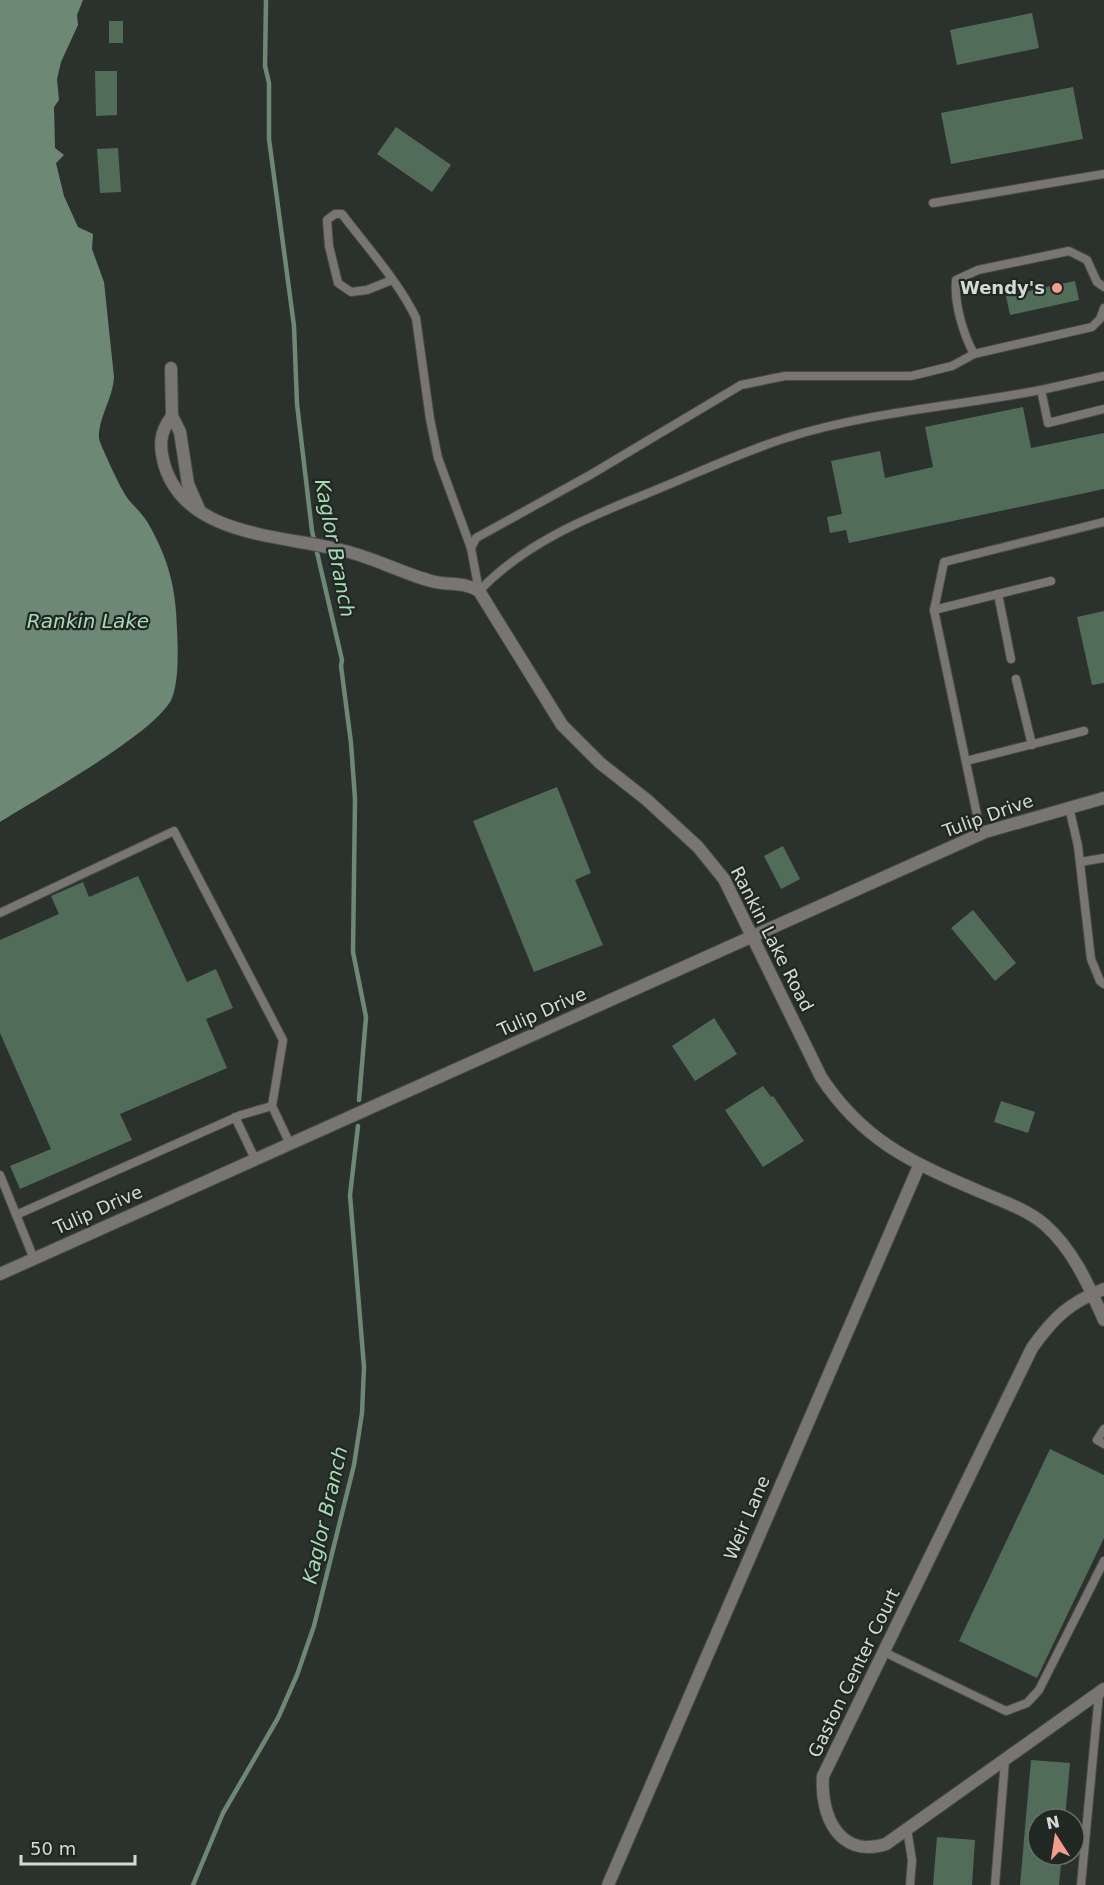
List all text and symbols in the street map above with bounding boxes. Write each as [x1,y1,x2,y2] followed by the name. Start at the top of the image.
[960,277,1045,298] place label: Wendy's
[1050,281,1064,295] marker: Wendy's
[310,477,360,619] water label: Kaglor Branch
[27,609,149,633] water label: Rankin Lake
[939,789,1036,842] street label: Tulip Drive
[727,863,818,1015] street label: Rankin Lake Road
[493,983,589,1041] street label: Tulip Drive
[49,1181,145,1239] street label: Tulip Drive
[298,1444,352,1586] water label: Kaglor Branch
[719,1473,774,1563] street label: Weir Lane
[803,1585,904,1761] street label: Gaston Center Court
[1026,1807,1086,1867] north arrow
[1044,1812,1062,1834] text: N
[21,1828,135,1866] scale bar
[30,1838,76,1859] text: 50 m

